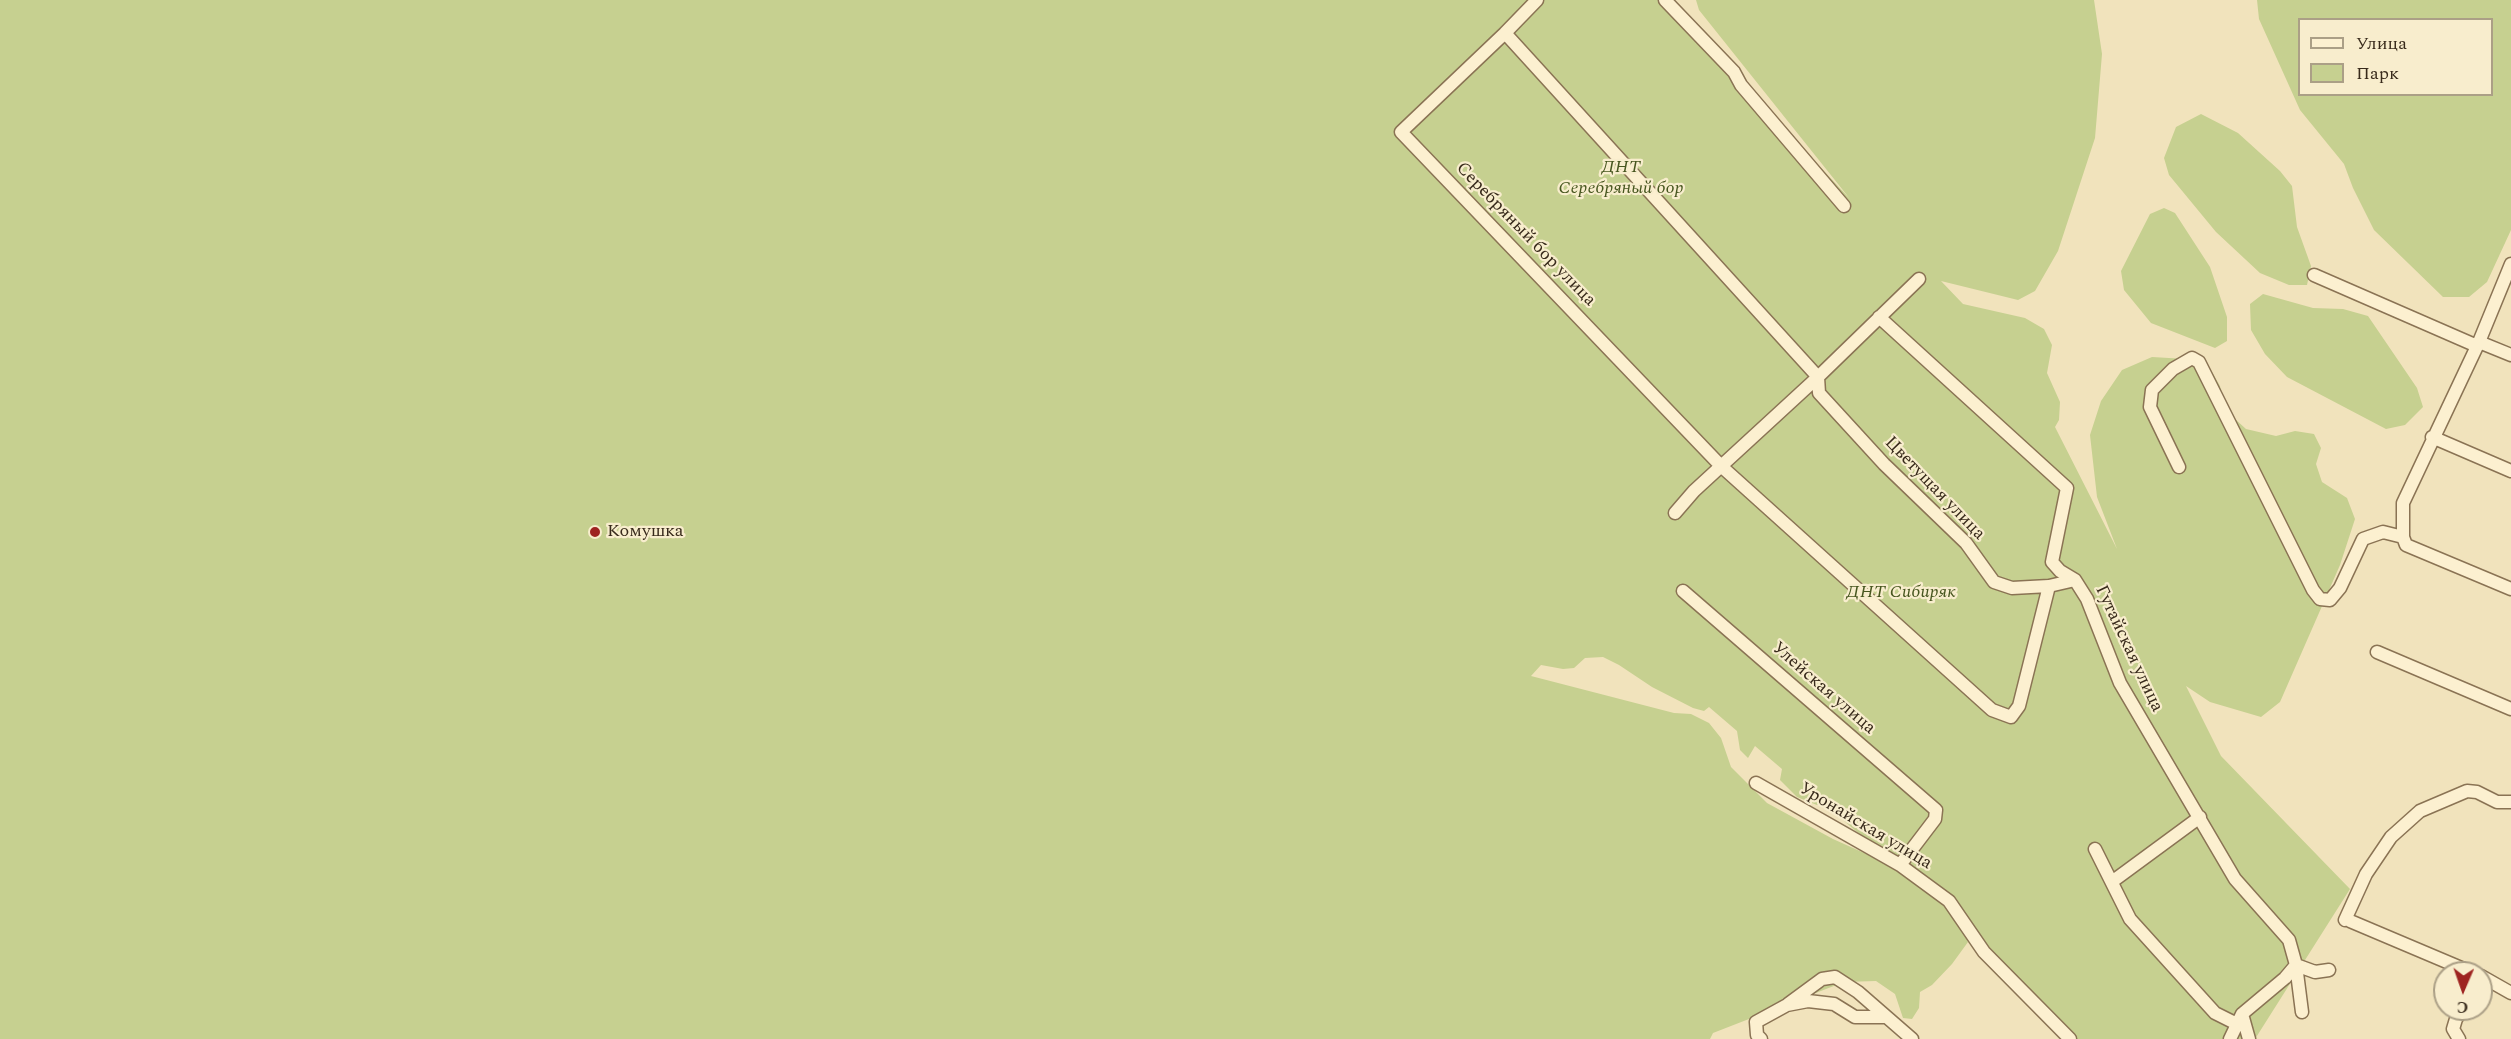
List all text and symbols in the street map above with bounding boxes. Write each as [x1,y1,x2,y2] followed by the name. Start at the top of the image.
[2298,18,2493,96] legend
[2356,30,2407,57] text: Улица
[2356,60,2399,87] text: Парк
[1558,157,1684,200] park label: ДНТ Серебряный бор
[1450,158,1600,312] street label: Серебряный бор улица
[1879,433,1989,545] street label: Цветущая улица
[607,521,684,543] place label: Комушка
[588,525,602,539] marker: Комушка
[1846,582,1956,604] park label: ДНТ Сибиряк
[2089,582,2167,716] street label: Гутайская улица
[1767,638,1879,740] street label: Улейская улица
[1795,779,1935,875] street label: Уронайская улица
[2433,961,2493,1021] north arrow
[2456,995,2469,1019] text: С

